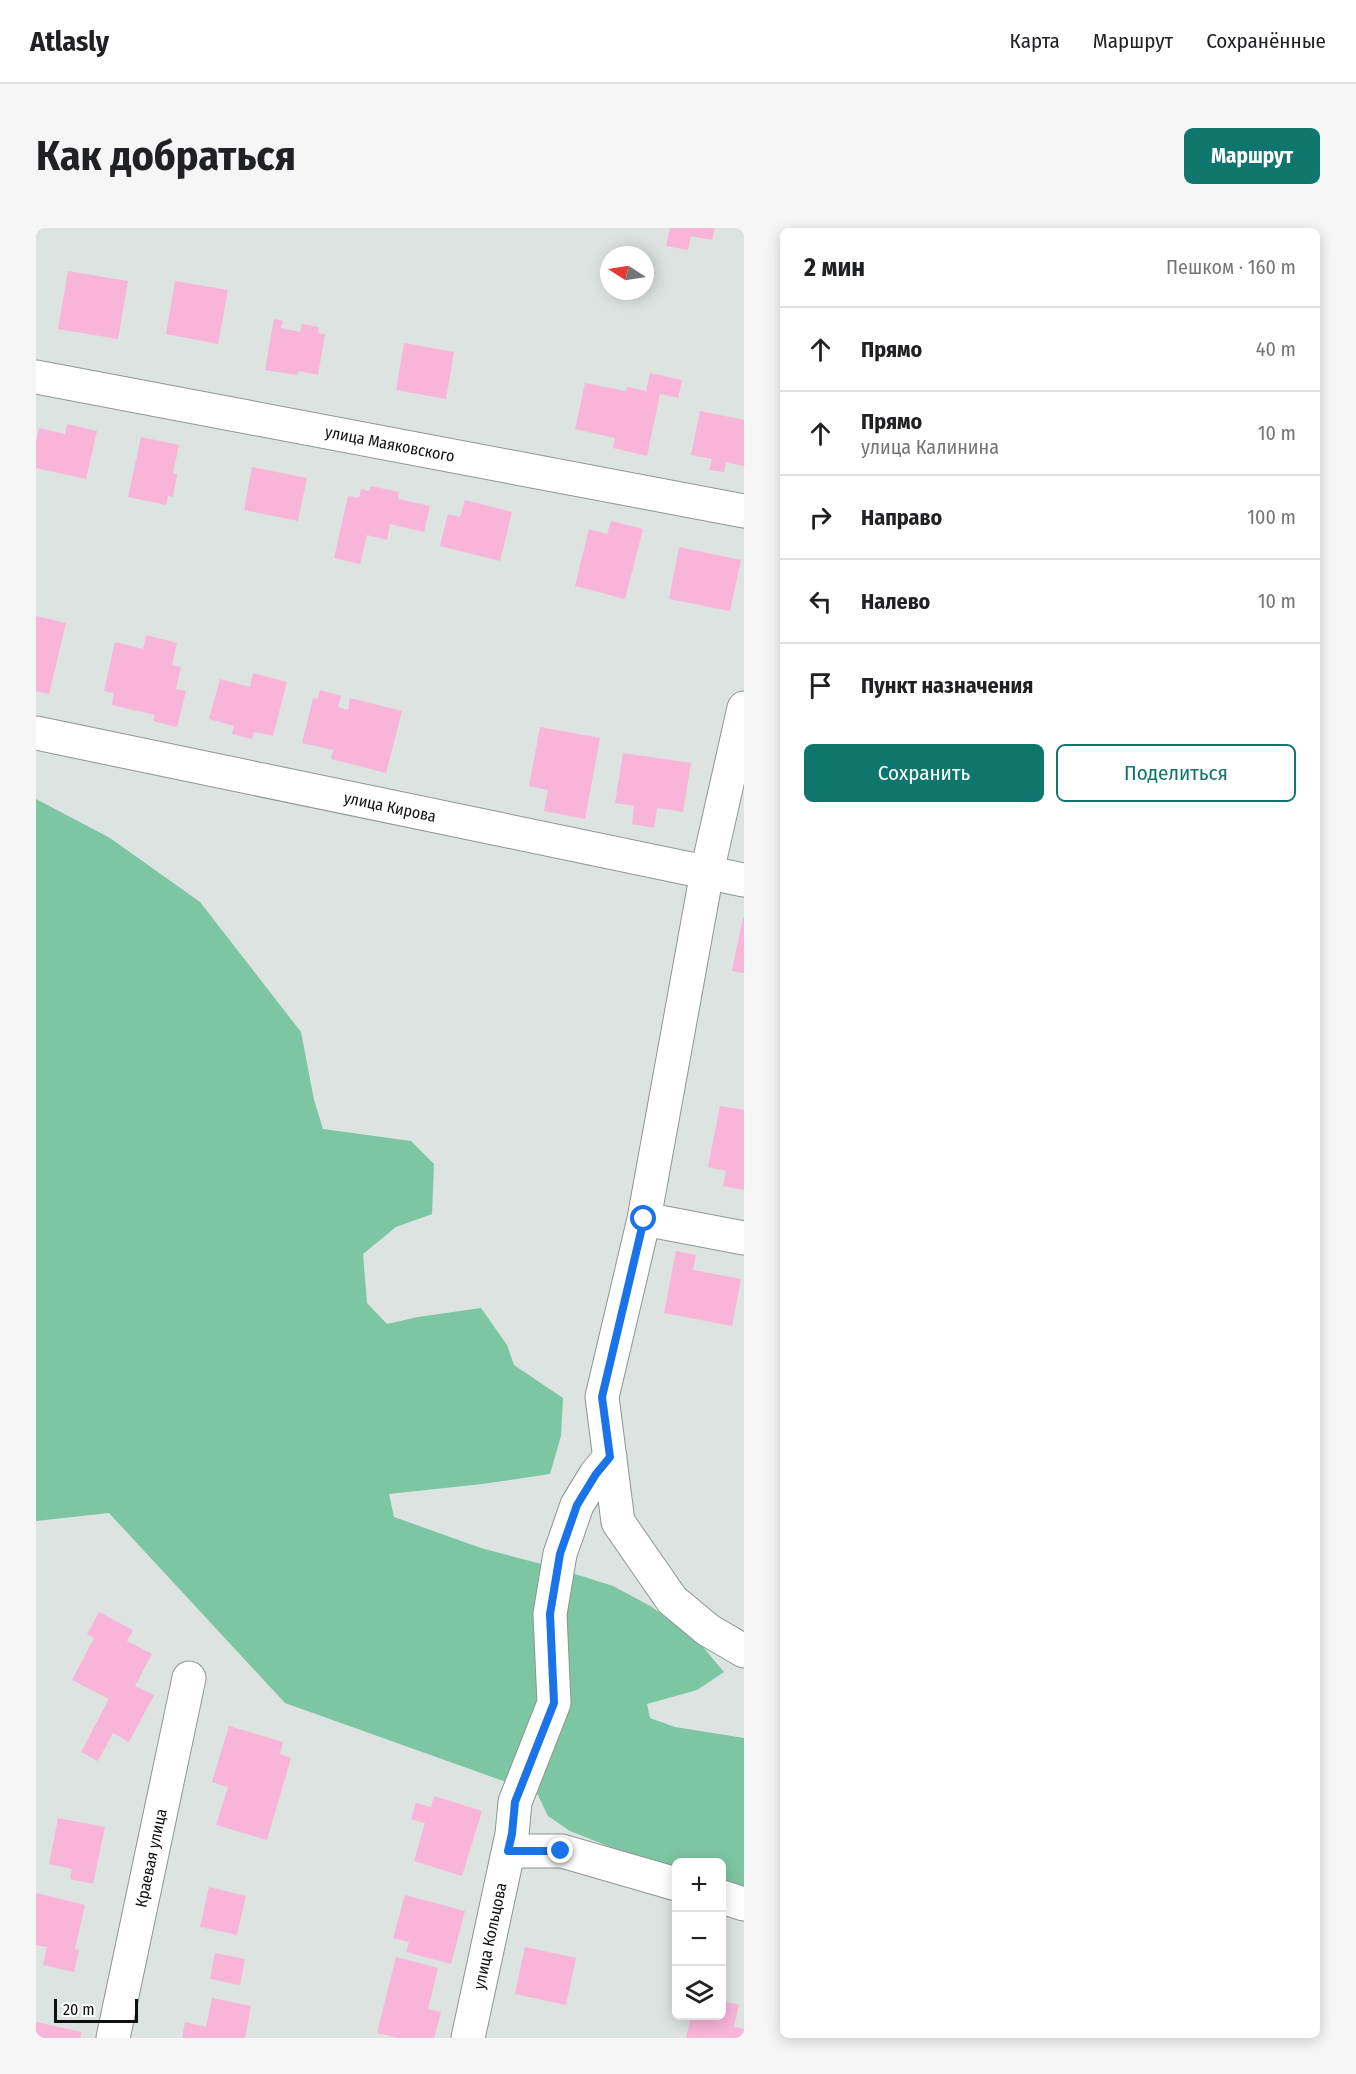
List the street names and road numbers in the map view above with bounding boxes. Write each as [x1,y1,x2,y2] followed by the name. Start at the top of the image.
[324,422,456,466] street label: улица Маяковского
[342,788,438,826] street label: улица Кирова
[131,1807,171,1909] street label: Краевая улица
[469,1881,511,1991] street label: улица Кольцова

